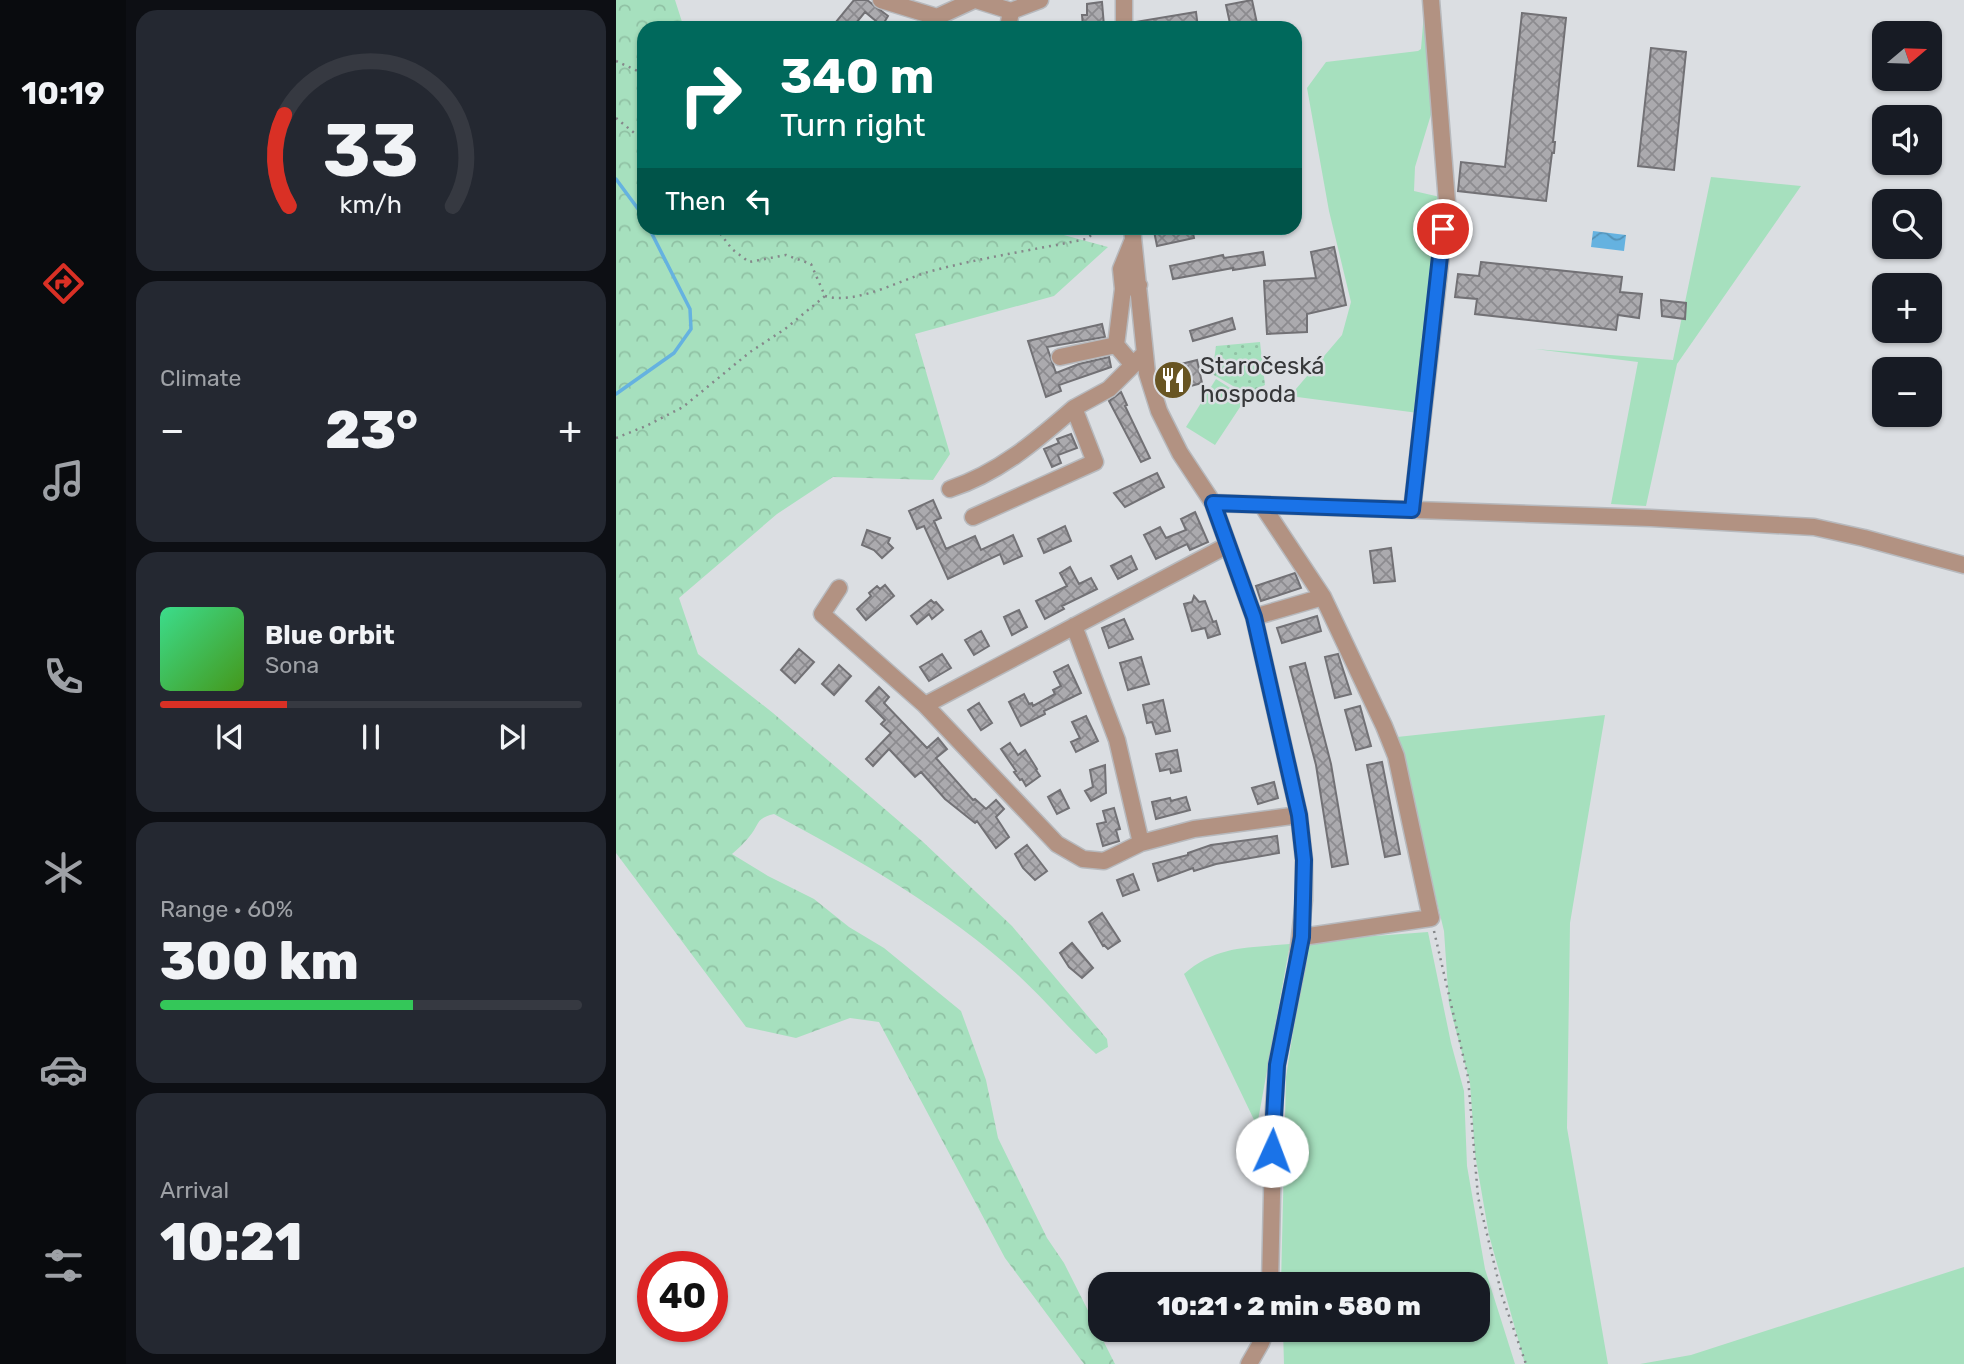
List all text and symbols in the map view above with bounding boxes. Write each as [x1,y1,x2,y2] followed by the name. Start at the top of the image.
[1872,21,1942,91] north arrow
[1872,21,1942,427] map controls
[780,47,934,105] text: 340 m
[665,49,756,140] icon: right
[21,74,105,112] text: 10:19
[1872,105,1942,175] button: sound
[780,106,925,144] text: Turn right
[323,109,419,195] text: 33
[740,182,778,220] icon: left
[665,186,726,217] text: Then
[1872,189,1942,259] button: search
[340,190,402,219] text: km/h
[1413,199,1473,259] pin
[1424,210,1462,248] icon: arrive
[39,259,88,308] icon: directions
[1872,273,1942,343] button: +
[1200,352,1325,408] place label: Staročeská hospoda
[1872,357,1942,427] button: −
[1152,359,1194,401] restaurant icon: Staročeská hospoda
[160,364,241,392] text: Climate
[325,399,418,461] text: 23°
[160,407,185,453] text: −
[558,407,582,453] text: +
[39,456,88,505] icon: music
[265,620,395,651] text: Blue Orbit
[265,651,319,679] text: Sona
[39,652,88,701] icon: phone
[211,718,249,756] icon: previous
[352,718,390,756] icon: pause
[493,718,531,756] icon: next
[39,848,88,897] icon: climate
[160,895,293,923] text: Range · 60%
[160,930,359,992] text: 300 km
[39,1045,88,1094] icon: car
[1235,1114,1309,1188] position arrow
[160,1176,229,1204] text: Arrival
[160,1211,302,1273] text: 10:21
[39,1241,88,1290] icon: filters
[637,1251,728,1342] speed limit sign: 40
[1157,1291,1421,1322] text: 10:21 · 2 min · 580 m

